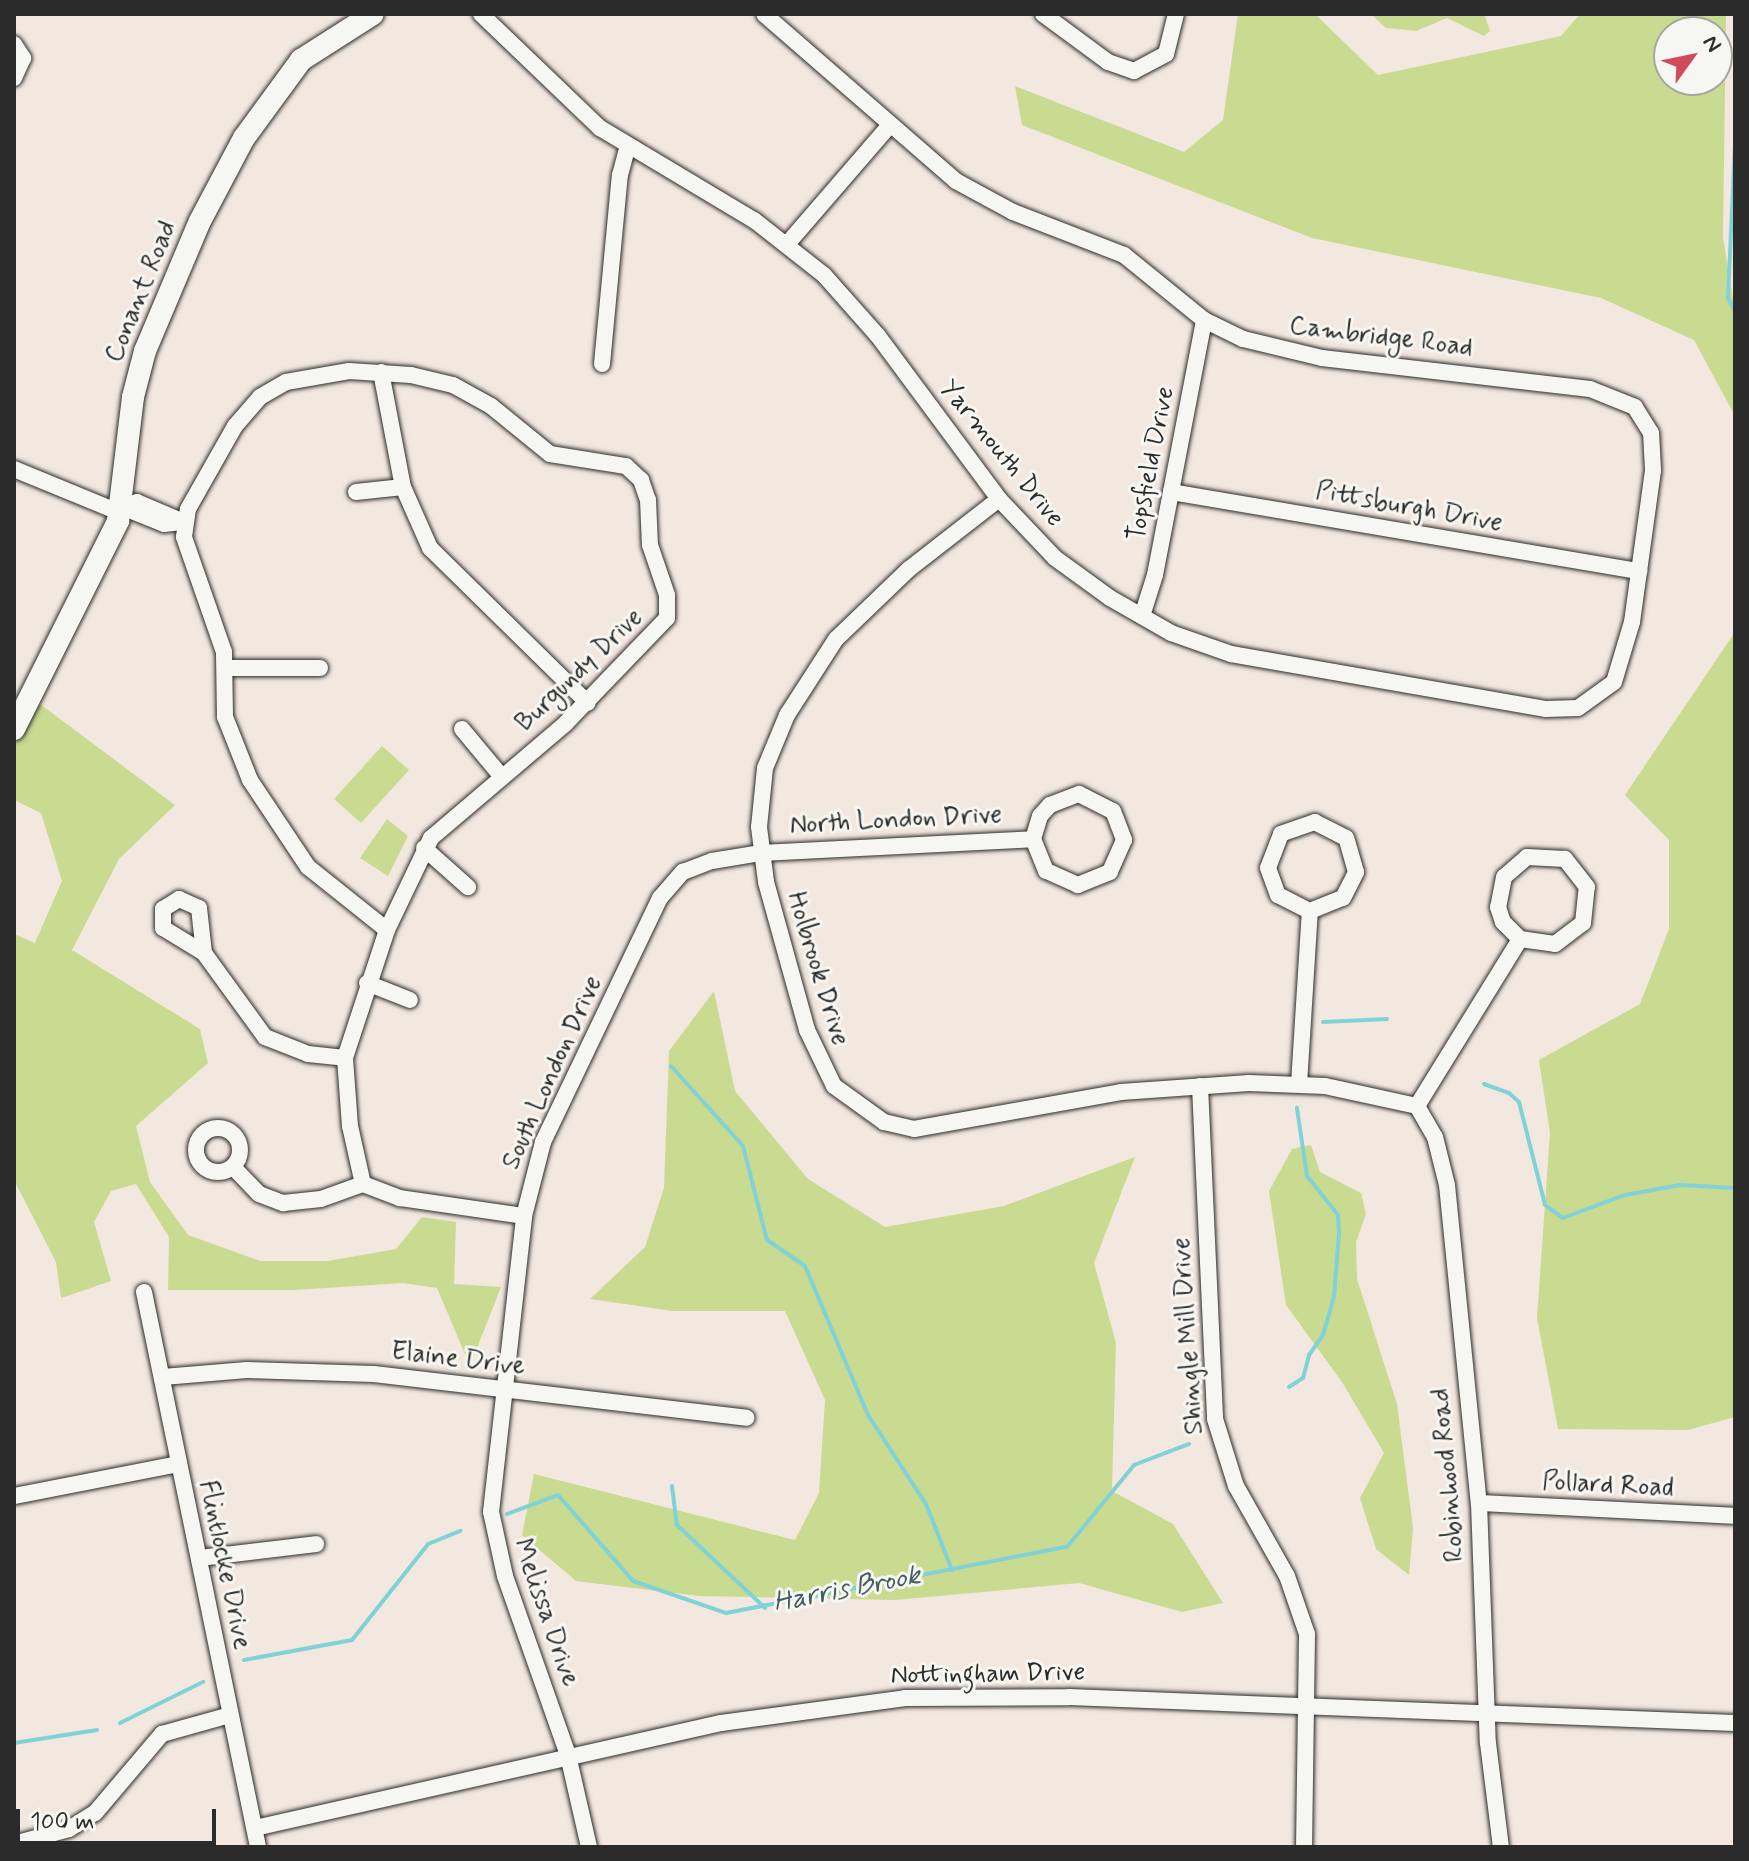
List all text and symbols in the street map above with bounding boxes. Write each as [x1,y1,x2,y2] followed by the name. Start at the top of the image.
[1653,16,1733,96] north arrow
[1696,30,1727,58] text: N
[99,217,185,367] street label: Conant Road
[1287,311,1475,365] street label: Cambridge Road
[932,374,1070,534] street label: Yarmouth Drive
[1122,385,1182,543] street label: Topsfield Drive
[1314,476,1504,540] street label: Pittsburgh Drive
[510,603,650,739] street label: Burgundy Drive
[790,800,1002,842] street label: North London Drive
[779,889,855,1049] street label: Holbrook Drive
[497,972,609,1174] street label: South London Drive
[1167,1237,1211,1435] street label: Shingle Mill Drive
[391,1336,525,1384] street label: Elaine Drive
[1426,1388,1472,1562] street label: Robinhood Road
[1542,1467,1674,1505] street label: Pollard Road
[191,1479,257,1651] street label: Flintlocke Drive
[506,1536,584,1690] street label: Melissa Drive
[770,1559,924,1621] water label: Harris Brook
[891,1658,1085,1692] street label: Nottingham Drive
[20,1793,220,1843] scale bar
[30,1807,94,1838] text: 100 m

